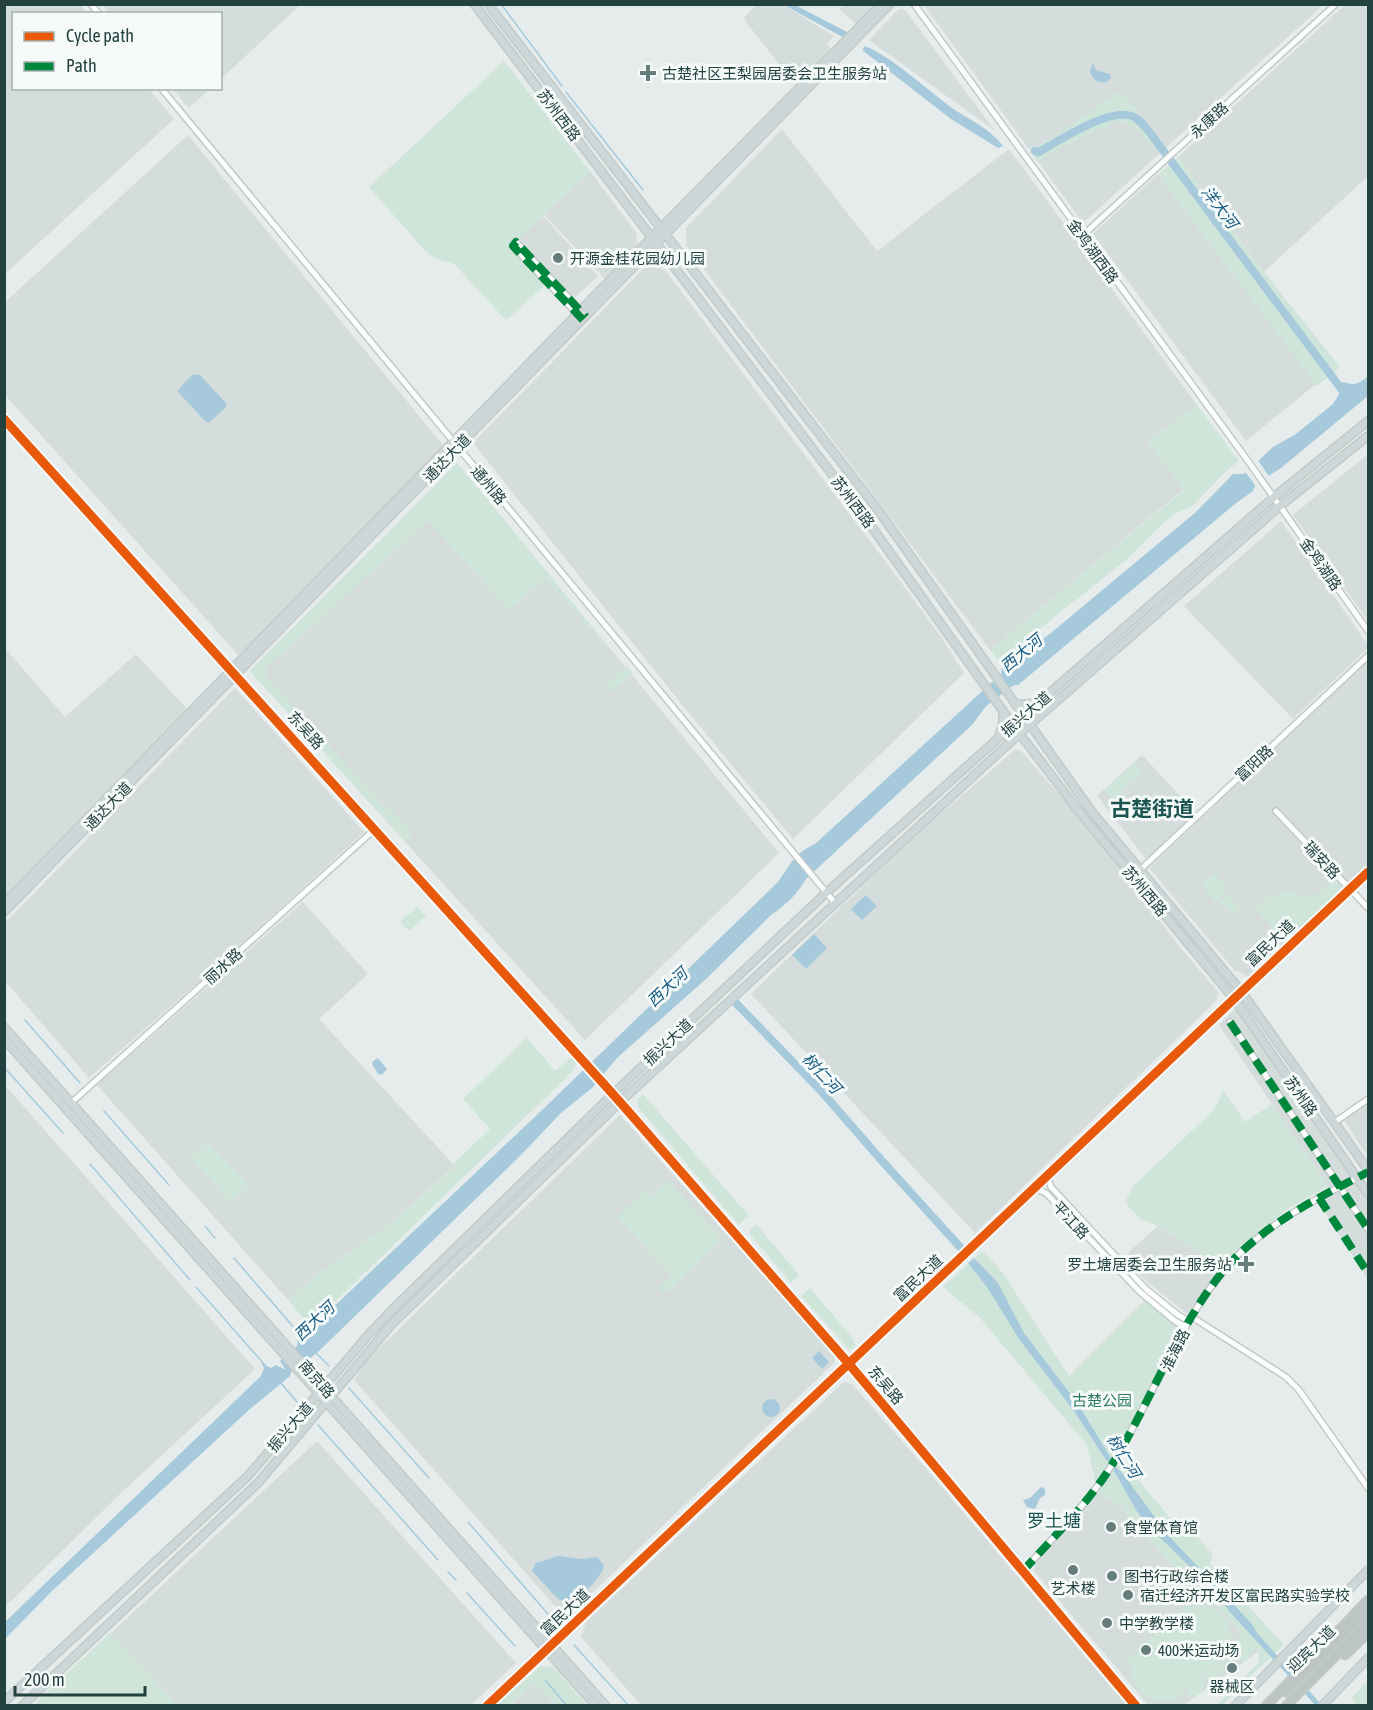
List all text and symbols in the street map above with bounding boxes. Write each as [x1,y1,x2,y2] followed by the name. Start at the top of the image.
[12,12,222,90] legend
[66,25,134,46] text: Cycle path
[66,55,97,76] text: Path
[639,64,657,82] marker: 古楚社区王梨园居委会卫生服务站
[662,65,887,82] place label: 古楚社区王梨园居委会卫生服务站
[534,86,584,144] street label: 苏州西路
[1187,99,1231,141] street label: 永康路
[1198,182,1243,234] water label: 洋大河
[1064,216,1122,286] street label: 金鸡湖西路
[570,250,705,267] place label: 开源金桂花园幼儿园
[551,251,565,265] marker: 开源金桂花园幼儿园
[420,431,474,485] street label: 通达大道
[468,462,510,508] street label: 通州路
[828,473,878,531] street label: 苏州西路
[1297,535,1345,593] street label: 金鸡湖路
[997,629,1047,675] water label: 西大河
[998,688,1054,740] street label: 振兴大道
[285,708,327,752] street label: 东吴路
[1232,741,1276,785] street label: 富阳路
[81,779,135,833] street label: 通达大道
[1110,796,1194,820] district label: 古楚街道
[1300,838,1344,882] street label: 瑞安路
[1119,863,1171,919] street label: 苏州西路
[1242,916,1298,970] street label: 富民大道
[201,945,245,987] street label: 丽水路
[643,962,693,1010] water label: 西大河
[640,1015,696,1069] street label: 振兴大道
[799,1049,847,1099] water label: 树仁河
[1281,1073,1321,1119] street label: 苏州路
[1049,1198,1093,1242] street label: 平江路
[890,1251,946,1305] street label: 富民大道
[1237,1255,1255,1273] marker: 罗土塘居委会卫生服务站
[1067,1256,1232,1273] place label: 罗土塘居委会卫生服务站
[290,1296,340,1344] water label: 西大河
[1157,1326,1193,1374] street label: 淮海路
[296,1356,338,1402] street label: 南京路
[865,1362,907,1408] street label: 东吴路
[1072,1392,1132,1409] park label: 古楚公园
[264,1399,316,1455] street label: 振兴大道
[1104,1431,1146,1484] water label: 树仁河
[1027,1510,1081,1531] district label: 罗土塘
[1123,1519,1198,1536] place label: 食堂体育馆
[1104,1520,1118,1534] marker: 食堂体育馆
[1066,1563,1080,1577] marker: 艺术楼
[1124,1568,1229,1585] place label: 图书行政综合楼
[1105,1569,1119,1583] marker: 图书行政综合楼
[1050,1580,1096,1597] place label: 艺术楼
[537,1585,593,1639] street label: 富民大道
[1140,1587,1350,1604] place label: 宿迁经济开发区富民路实验学校
[1121,1588,1135,1602] marker: 宿迁经济开发区富民路实验学校
[1119,1615,1194,1632] place label: 中学教学楼
[1100,1616,1114,1630] marker: 中学教学楼
[1284,1622,1338,1676] street label: 迎宾大道
[1158,1642,1239,1659] place label: 400米运动场
[1139,1643,1153,1657] marker: 400米运动场
[15,1659,146,1697] scale bar
[1225,1661,1239,1675] marker: 器械区
[24,1669,65,1690] text: 200 m
[1209,1678,1255,1695] place label: 器械区

